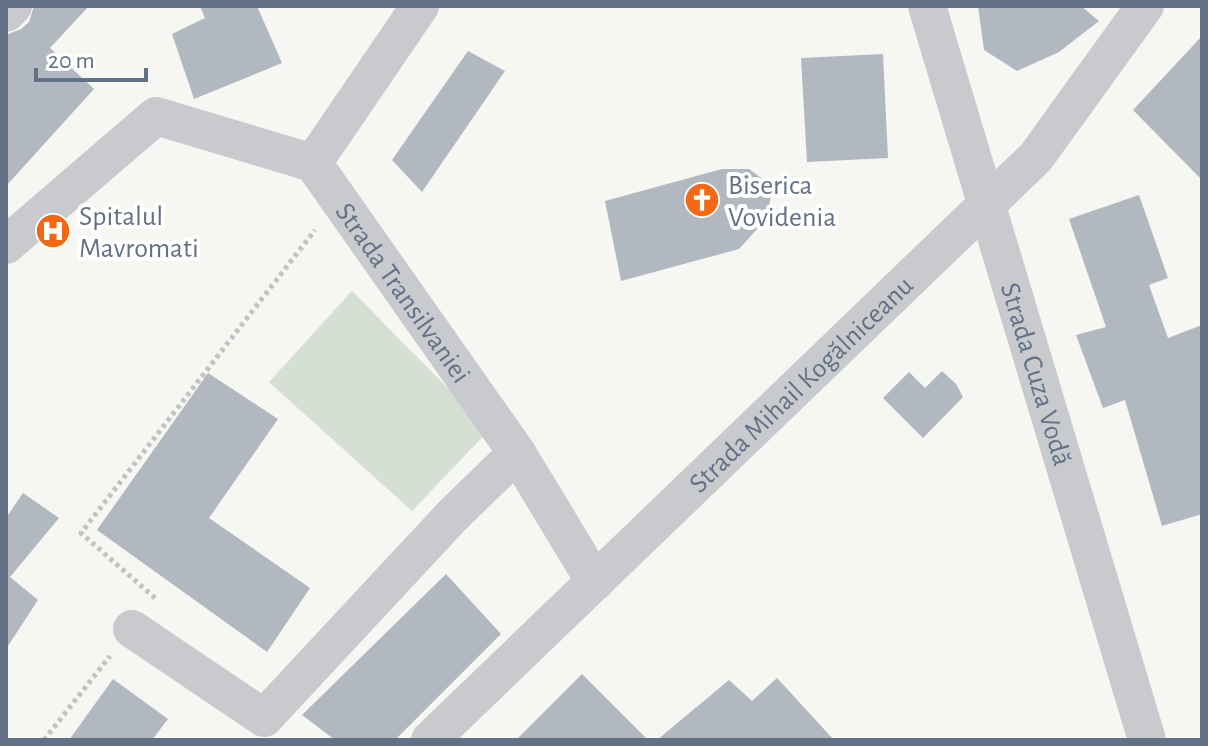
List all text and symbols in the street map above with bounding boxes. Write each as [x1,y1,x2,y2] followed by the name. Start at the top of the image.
[36,32,146,82] scale bar
[48,49,95,73] text: 20 m
[728,172,836,232] place label: Biserica Vovidenia
[683,181,721,219] church icon: Biserica Vovidenia
[330,198,475,388] street label: Strada Transilvaniei
[79,203,199,263] place label: Spitalul Mavromati
[34,212,72,250] hospital icon: Spitalul Mavromati
[685,272,919,499] street label: Strada Mihail Kogălniceanu
[995,280,1076,469] street label: Strada Cuza Vodă

